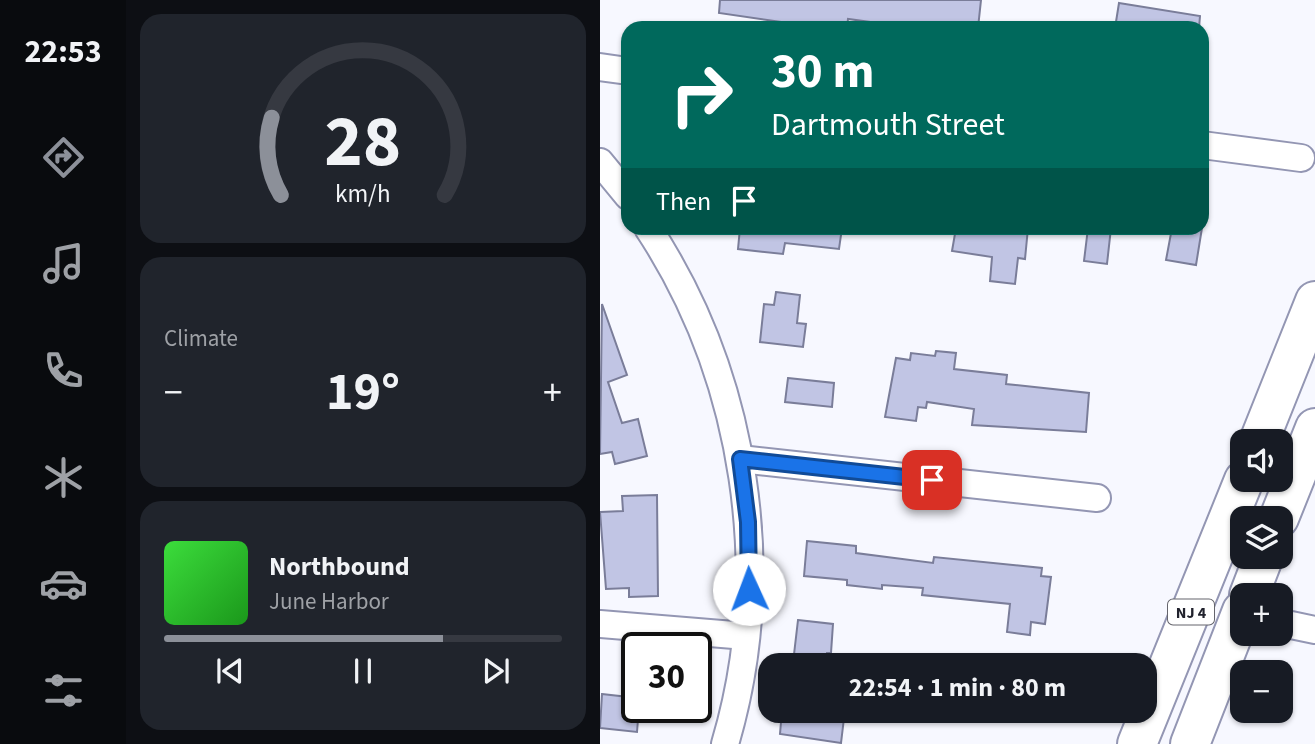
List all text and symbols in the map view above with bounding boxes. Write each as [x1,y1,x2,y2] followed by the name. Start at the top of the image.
[24,29,102,75] text: 22:53
[771,37,875,107] text: 30 m
[656,49,747,140] icon: right
[325,90,401,194] text: 28
[771,102,1005,148] text: Dartmouth Street
[39,133,88,182] icon: directions
[335,175,391,211] text: km/h
[725,182,763,220] icon: arrive
[656,183,711,220] text: Then
[39,239,88,288] icon: music
[164,322,238,355] text: Climate
[39,346,88,395] icon: phone
[326,356,400,430] text: 19°
[164,366,183,420] text: −
[543,366,562,420] text: +
[1230,429,1293,723] map controls
[1230,429,1293,492] button: sound
[902,450,962,510] pin
[39,453,88,502] icon: climate
[913,461,951,499] icon: arrive
[1230,506,1293,569] button: layers
[269,548,410,585] text: Northbound
[712,552,786,626] position arrow
[39,559,88,608] icon: car
[1230,583,1293,646] button: +
[269,585,389,618] text: June Harbor
[1168,600,1214,624] road number: NJ 4
[621,632,712,723] speed limit sign: 30
[211,652,249,690] icon: previous
[344,652,382,690] icon: pause
[477,652,515,690] icon: next
[1230,660,1293,723] button: −
[39,666,88,715] icon: filters
[849,669,1066,706] text: 22:54 · 1 min · 80 m

